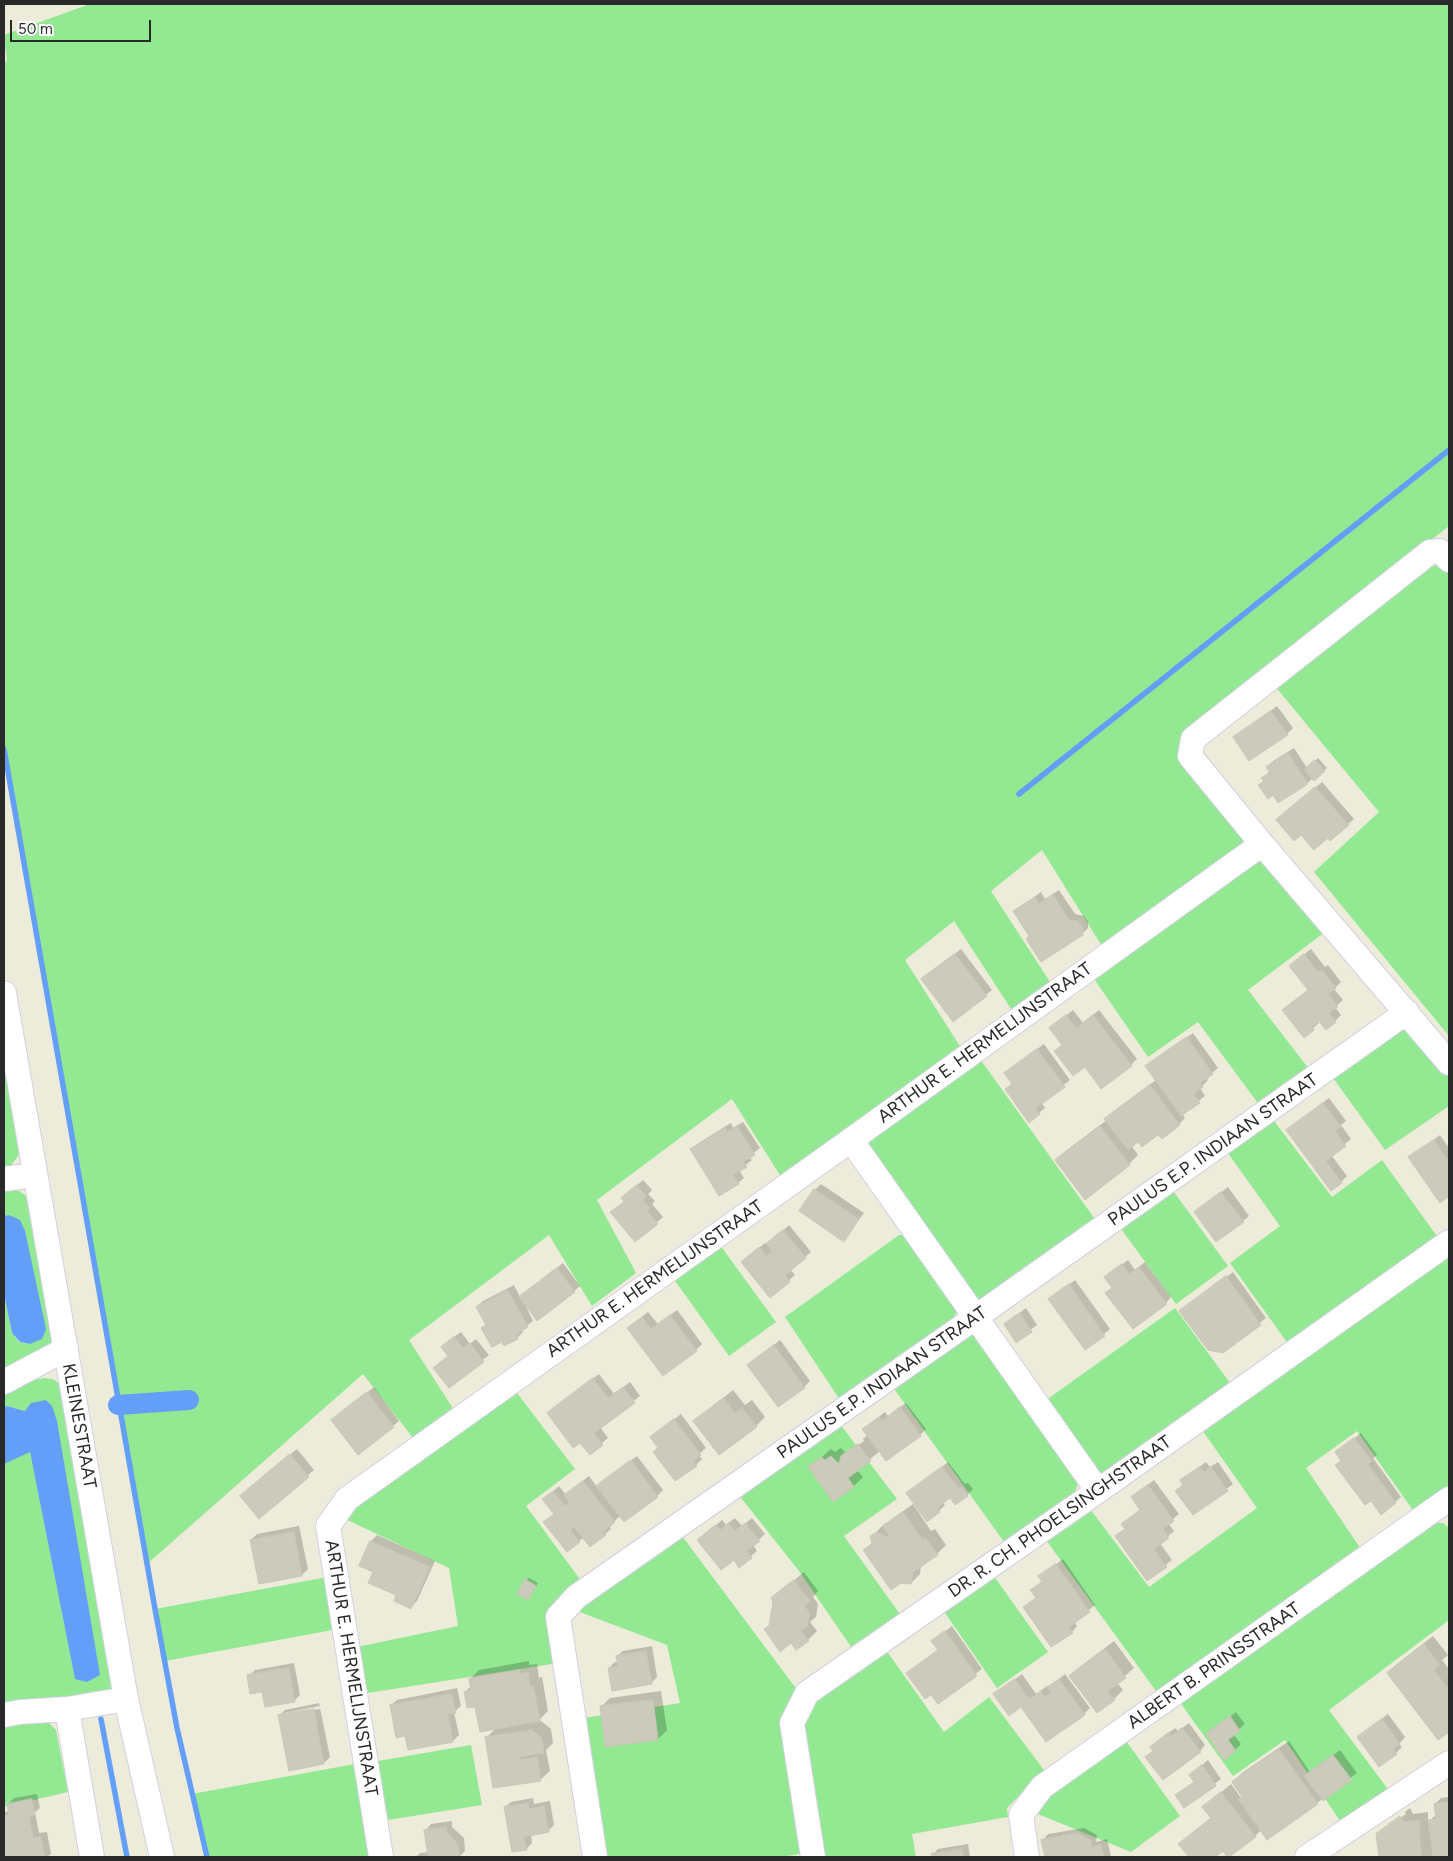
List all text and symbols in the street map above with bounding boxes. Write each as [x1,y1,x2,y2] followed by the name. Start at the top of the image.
[12,10,154,42] scale bar
[18,20,53,38] text: 50 m
[874,958,1096,1128] street label: ARTHUR E. HERMELIJNSTRAAT
[1104,1069,1322,1231] street label: PAULUS E.P. INDIAAN STRAAT
[543,1196,767,1362] street label: ARTHUR E. HERMELIJNSTRAAT
[773,1302,991,1464] street label: PAULUS E.P. INDIAAN STRAAT
[57,1362,101,1490] street label: KLEINESTRAAT
[944,1431,1176,1603] street label: DR. R. CH. PHOELSINGHSTRAAT
[320,1538,382,1798] street label: ARTHUR E. HERMELIJNSTRAAT
[1123,1598,1305,1734] street label: ALBERT B. PRINSSTRAAT

